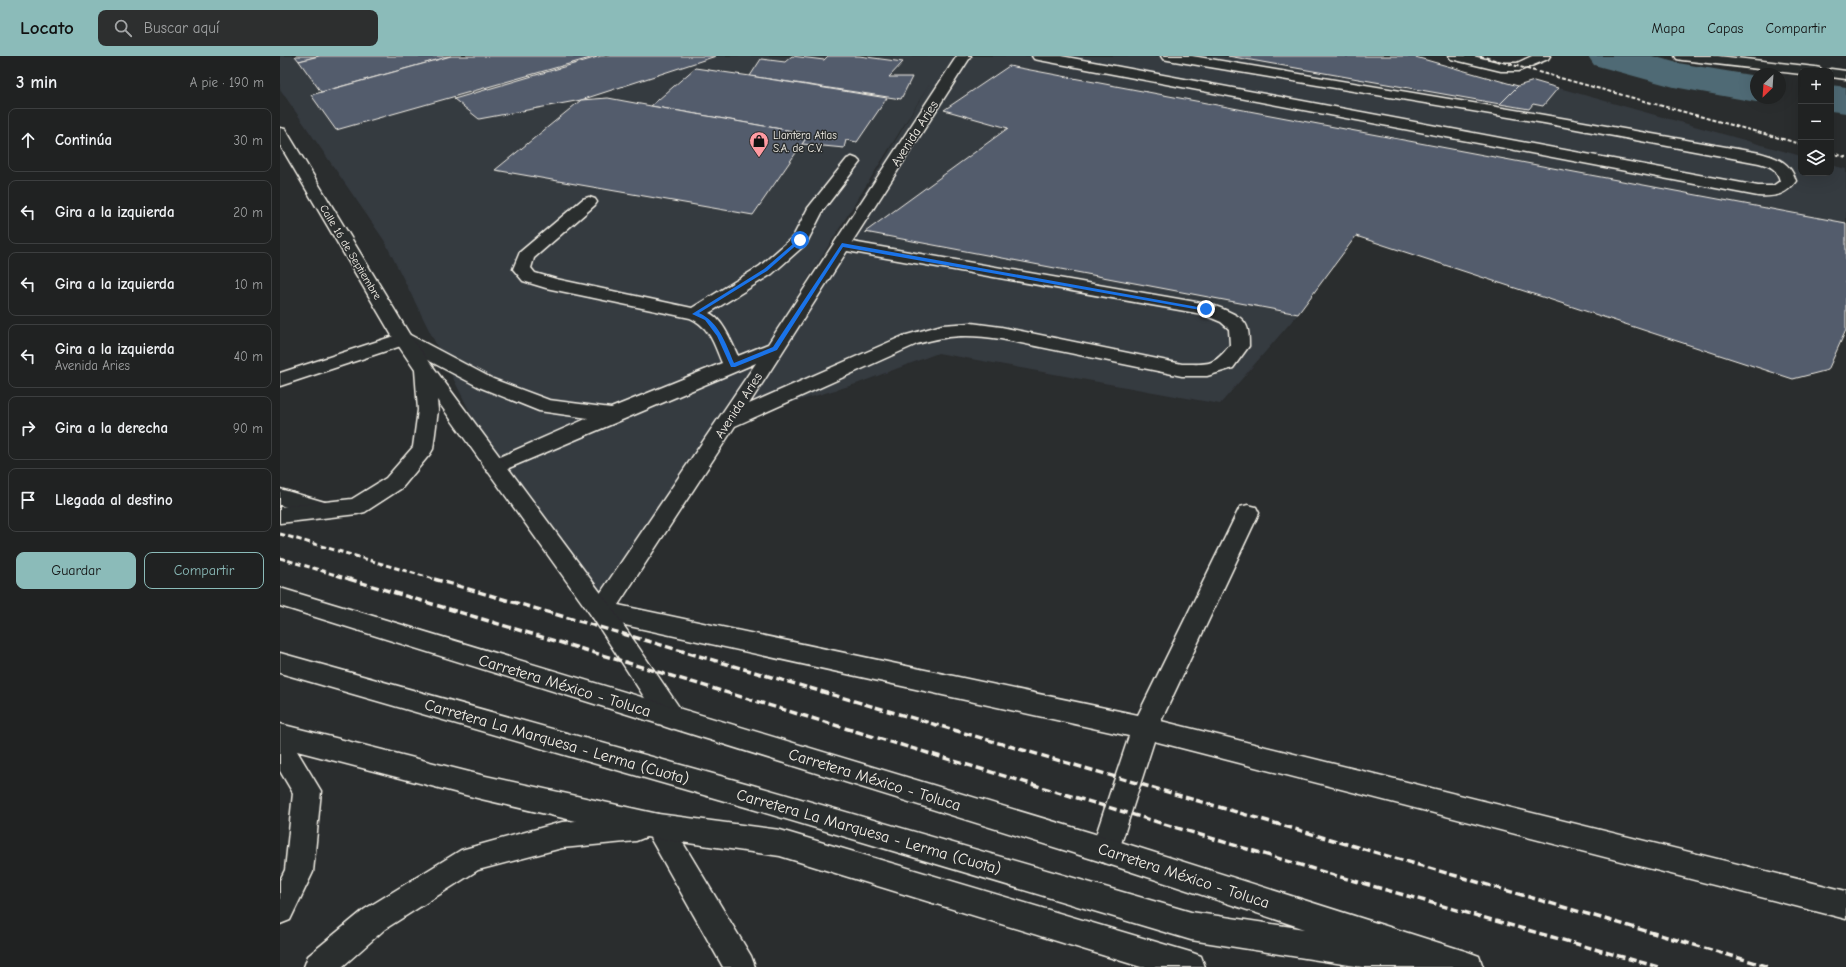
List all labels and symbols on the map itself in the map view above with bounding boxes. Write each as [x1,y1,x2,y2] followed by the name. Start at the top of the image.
[1750,68,1786,104] north arrow
[888,98,941,169] street label: Avenida Aries
[773,129,837,155] place label: Llantera Atlas S.A. de C.V.
[748,130,770,158] shop icon: Llantera Atlas S.A. de C.V.
[317,202,384,303] street label: Calle 16 de Septiembre
[791,231,809,249] route start
[1197,300,1215,318] route end
[712,370,765,441] street label: Avenida Aries
[476,651,653,721] street label: Carretera México - Toluca
[422,695,691,788] street label: Carretera La Marquesa - Lerma (Cuota)
[786,745,963,815] street label: Carretera México - Toluca
[734,785,1003,878] street label: Carretera La Marquesa - Lerma (Cuota)
[1096,840,1272,912] street label: Carretera México - Toluca

